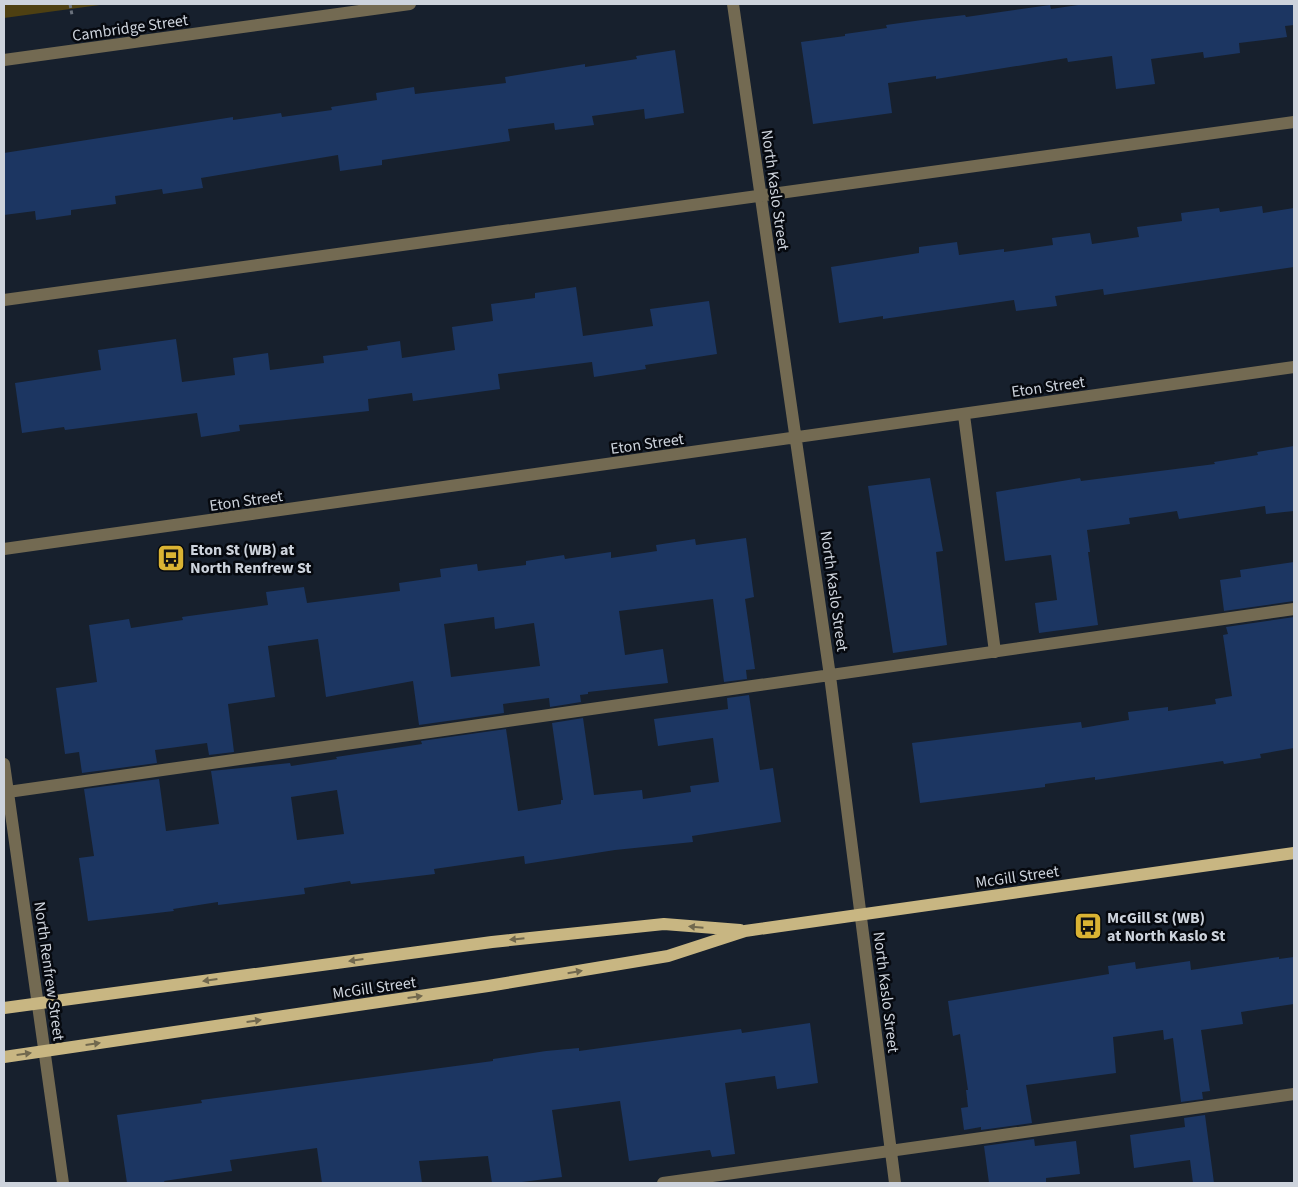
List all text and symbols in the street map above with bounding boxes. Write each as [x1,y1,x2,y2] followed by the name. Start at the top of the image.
[71,9,190,47] street label: Cambridge Street
[756,128,794,253] street label: North Kaslo Street
[1010,371,1087,403] street label: Eton Street
[609,428,686,460] street label: Eton Street
[208,485,285,517] street label: Eton Street
[815,529,853,654] street label: North Kaslo Street
[190,539,312,579] place label: Eton St (WB) at North Renfrew St
[156,543,186,573] bus stop icon: Eton St (WB) at North Renfrew St
[974,860,1061,894] street label: McGill Street
[28,900,70,1043] street label: North Renfrew Street
[1107,907,1225,947] place label: McGill St (WB) at North Kaslo St
[1073,911,1103,941] bus stop icon: McGill St (WB) at North Kaslo St
[688,922,704,930] one-way arrow
[868,930,904,1055] street label: North Kaslo Street
[509,935,525,943] one-way arrow
[348,956,364,964] one-way arrow
[568,967,584,975] one-way arrow
[331,971,418,1005] street label: McGill Street
[202,976,218,984] one-way arrow
[407,993,423,1001] one-way arrow
[247,1016,263,1024] one-way arrow
[86,1040,102,1048] one-way arrow
[17,1050,33,1058] one-way arrow

